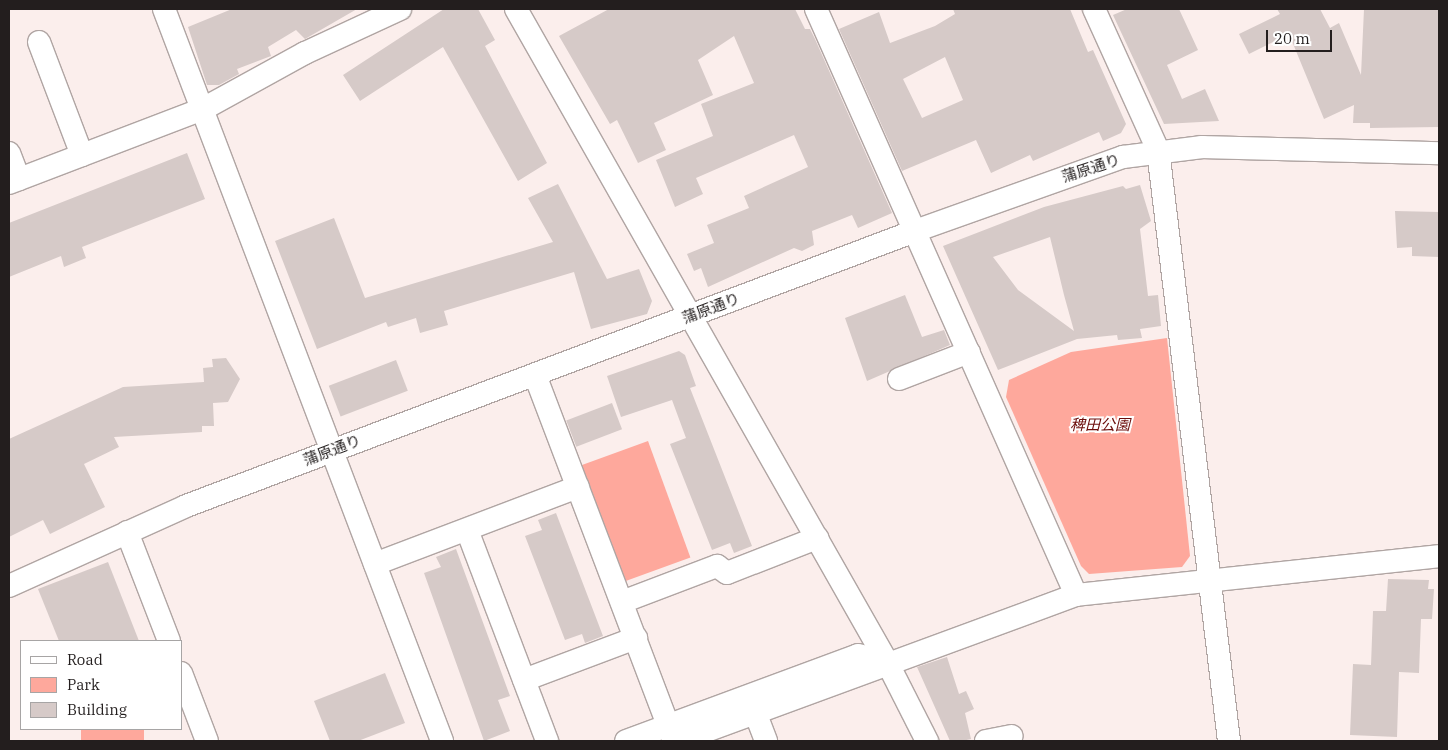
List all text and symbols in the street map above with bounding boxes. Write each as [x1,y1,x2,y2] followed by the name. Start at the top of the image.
[1268,20,1334,52] scale bar
[1274,29,1310,48] text: 20 m
[1060,150,1122,186] street label: 蒲原通り
[680,289,742,327] street label: 蒲原通り
[1070,416,1130,434] park label: 稗田公園
[301,431,363,469] street label: 蒲原通り
[20,640,182,730] legend
[67,650,103,669] text: Road
[67,675,100,694] text: Park
[67,700,127,719] text: Building

